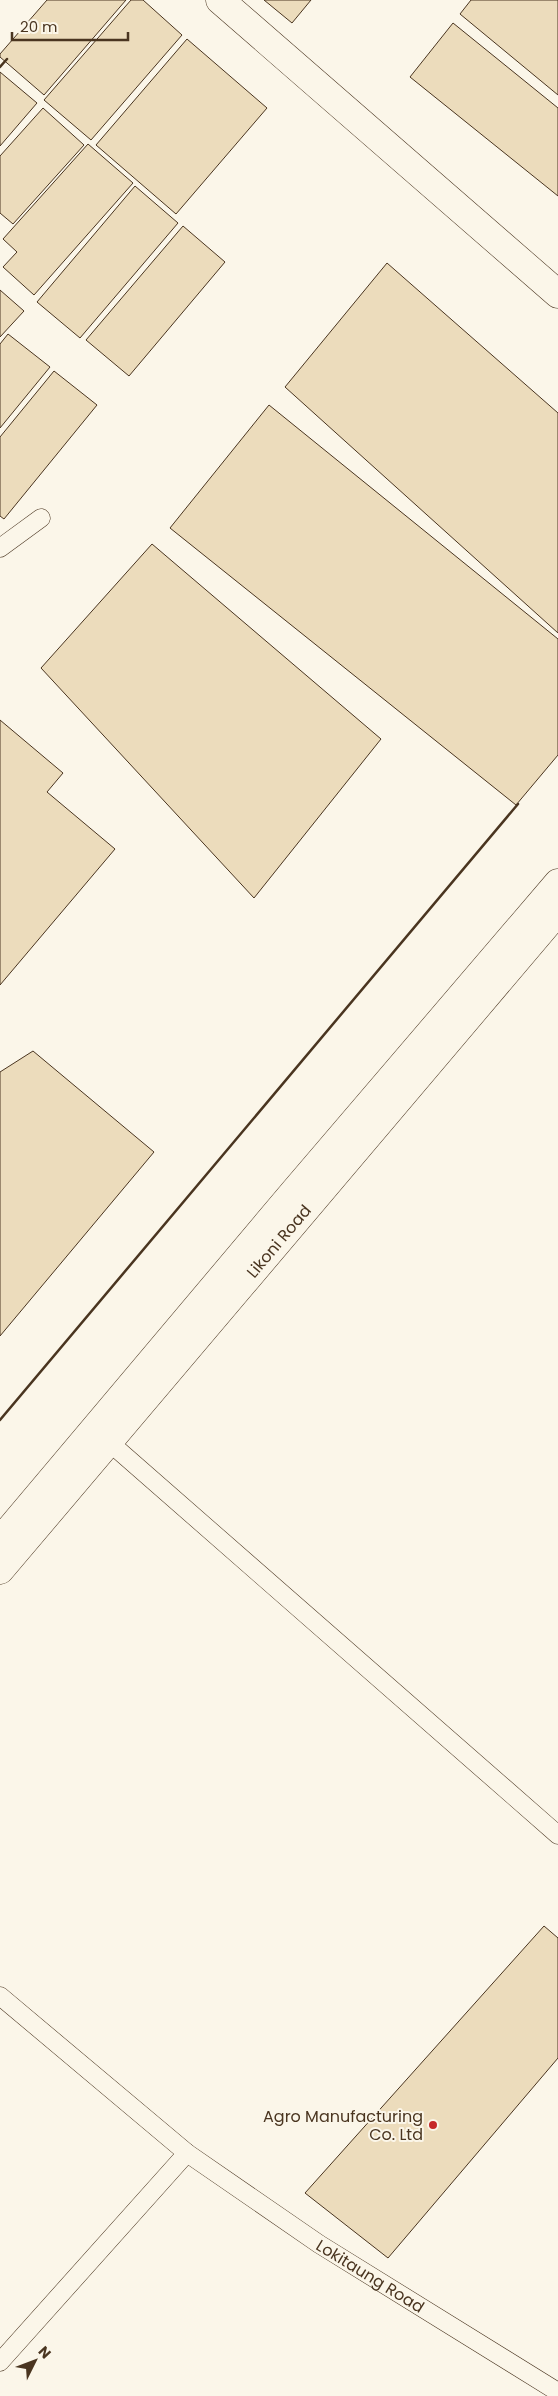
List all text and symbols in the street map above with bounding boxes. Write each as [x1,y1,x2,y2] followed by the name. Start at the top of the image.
[12,10,129,42] scale bar
[20,16,58,37] text: 20 m
[241,1200,317,1283] street label: Likoni Road
[263,2105,423,2146] place label: Agro Manufacturing Co. Ltd
[427,2119,439,2131] marker: Agro Manufacturing Co. Ltd
[312,2234,429,2319] street label: Lokitaung Road
[10,2336,60,2386] north arrow
[34,2342,56,2363] text: N

